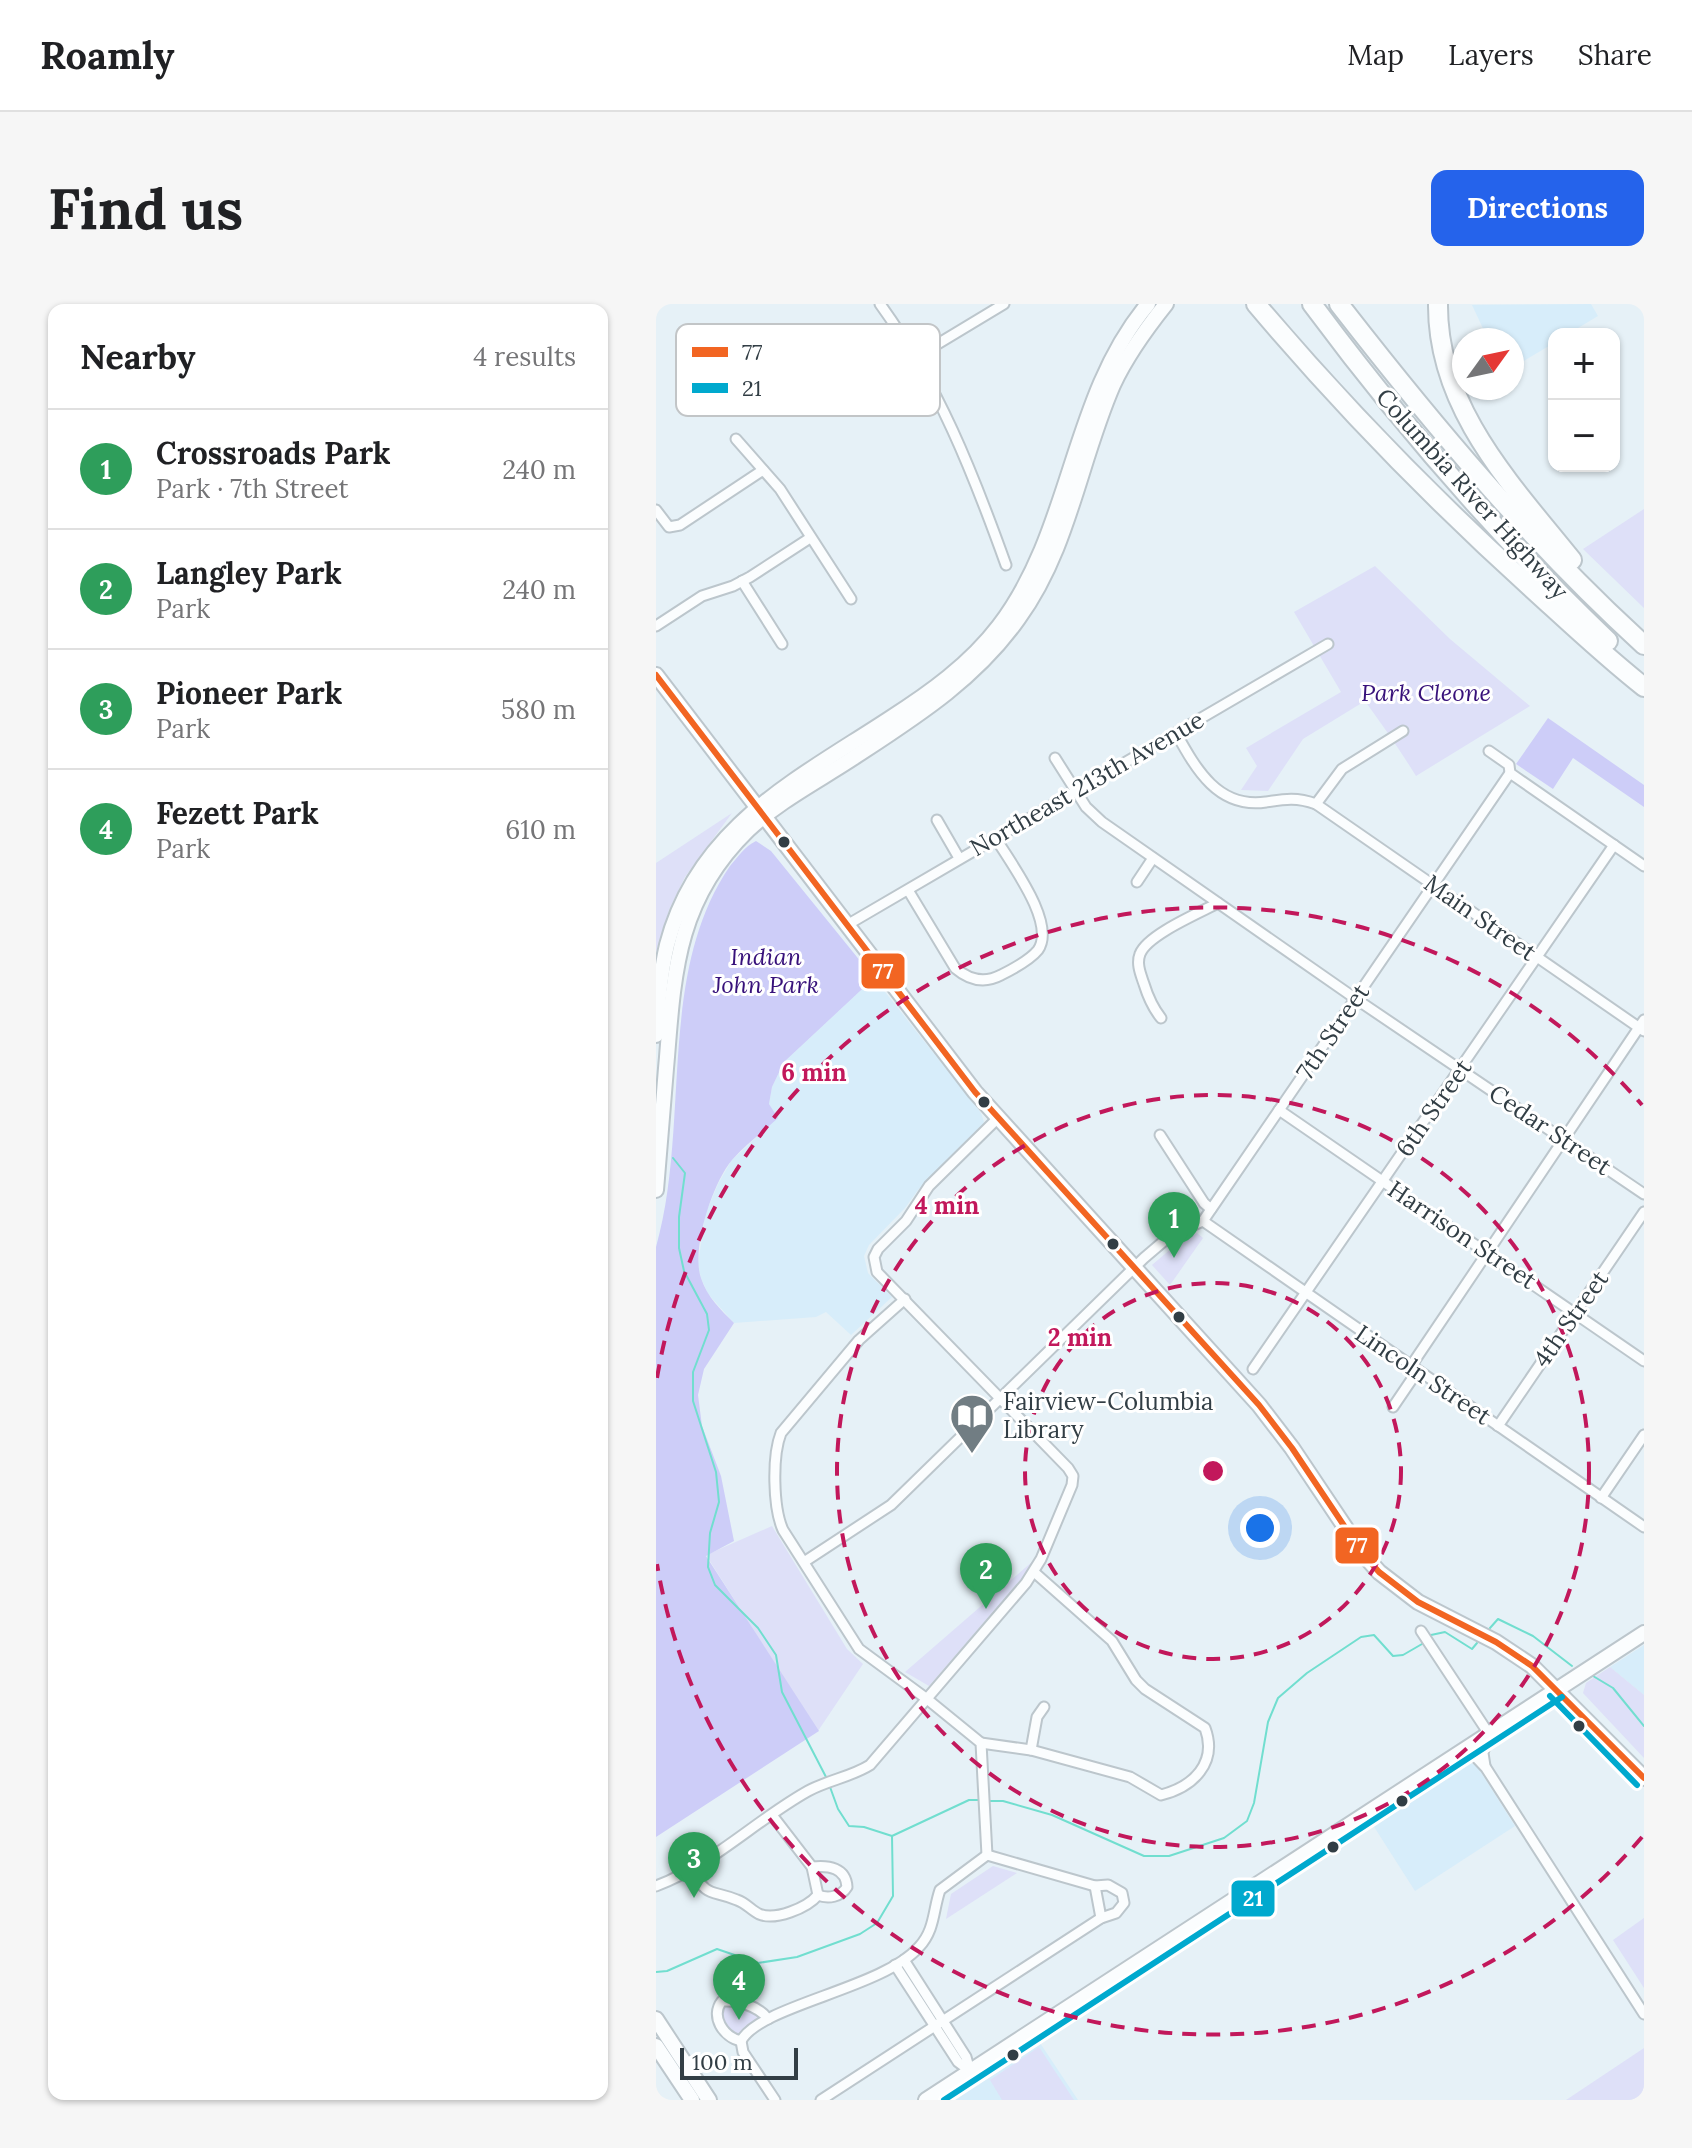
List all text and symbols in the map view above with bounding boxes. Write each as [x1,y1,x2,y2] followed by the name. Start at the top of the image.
[40,31,174,79] text: Roamly
[1347,37,1404,73] text: Map
[1448,37,1534,73] text: Layers
[1578,37,1652,73] text: Share
[1431,170,1644,246] button: Directions
[48,173,243,244] text: Find us
[676,324,940,416] legend
[1452,328,1524,400] north arrow
[1548,328,1620,472] map controls
[1548,328,1620,400] button: +
[80,335,196,378] text: Nearby
[742,338,762,366] text: 77
[473,340,576,373] text: 4 results
[742,374,762,402] text: 21
[1369,382,1576,606] street label: Columbia River Highway
[1548,400,1620,472] button: −
[156,434,391,472] text: Crossroads Park
[101,453,111,486] text: 1
[502,453,576,486] text: 240 m
[156,472,348,505] text: Park · 7th Street
[156,554,342,592] text: Langley Park
[99,573,113,606] text: 2
[502,573,576,606] text: 240 m
[156,592,210,625] text: Park
[156,674,342,712] text: Pioneer Park
[1361,677,1491,708] park label: Park Cleone
[99,693,113,726] text: 3
[501,693,576,726] text: 580 m
[964,704,1209,863] street label: Northeast 213th Avenue
[156,712,210,745] text: Park
[156,794,319,832] text: Fezett Park
[99,813,113,846] text: 4
[505,813,576,846] text: 610 m
[156,832,210,865] text: Park
[776,834,792,850] unlabelled marker
[1418,868,1543,968] street label: Main Street
[712,941,819,1000] park label: Indian John Park
[860,952,906,990] line badge: 77
[873,957,893,985] text: 77
[1289,977,1376,1086] street label: 7th Street
[1389,1052,1479,1162] street label: 6th Street
[781,1057,847,1088] text: 6 min
[1483,1077,1618,1182] street label: Cedar Street
[976,1094,992,1110] unlabelled marker
[1382,1174,1543,1296] street label: Harrison Street
[915,1190,979,1221] text: 4 min
[1148,1192,1200,1258] pin: 1
[1105,1236,1121,1252] unlabelled marker
[1526,1264,1616,1373] street label: 4th Street
[1171,1309,1187,1325] unlabelled marker
[1349,1318,1498,1432] street label: Lincoln Street
[1048,1322,1112,1353] text: 2 min
[1003,1386,1213,1445] place label: Fairview-Columbia Library
[948,1392,996,1455] library icon: Fairview-Columbia Library
[1199,1457,1227,1485] centre of rings
[1240,1508,1280,1548] your location
[1334,1526,1380,1565] line badge: 77
[1347,1531,1367,1559] text: 77
[960,1543,1012,1609] pin: 2
[1571,1718,1587,1734] unlabelled marker
[1394,1793,1410,1809] unlabelled marker
[668,1832,720,1898] pin: 3
[1325,1839,1341,1855] unlabelled marker
[1230,1879,1276,1918] line badge: 21
[1243,1884,1263,1912] text: 21
[713,1954,765,2020] pin: 4
[680,2044,798,2080] scale bar
[1005,2047,1021,2063] unlabelled marker
[692,2048,753,2076] text: 100 m

